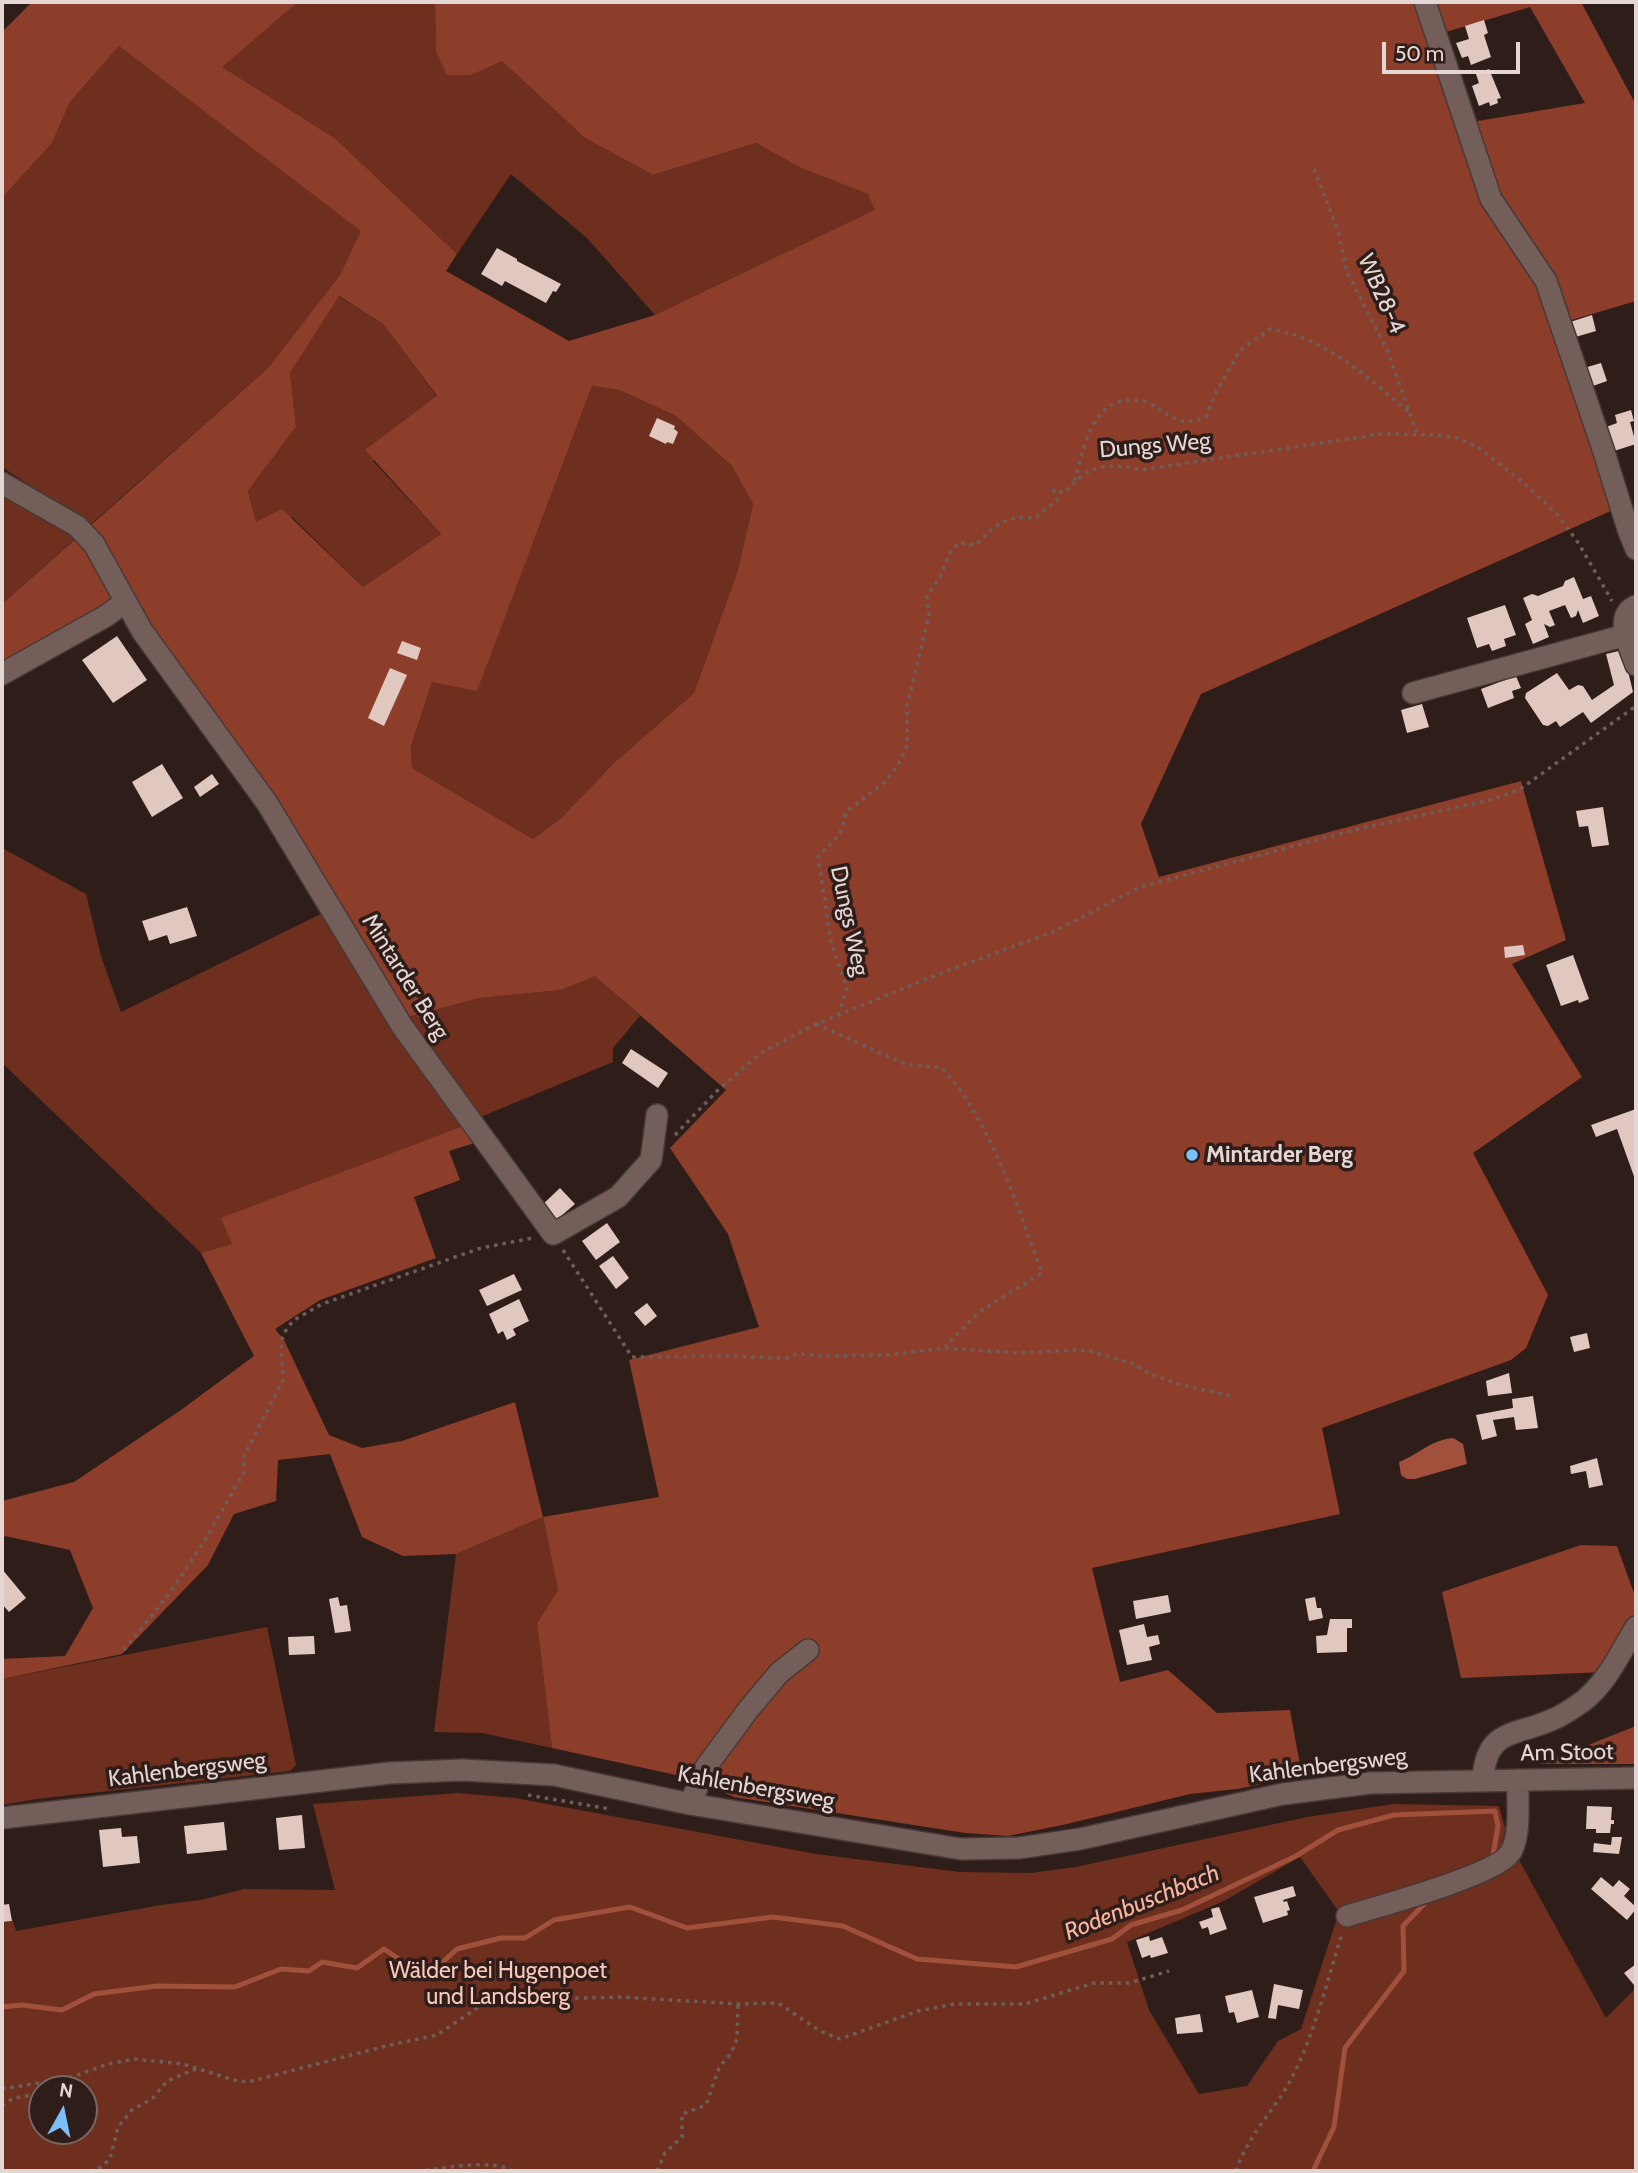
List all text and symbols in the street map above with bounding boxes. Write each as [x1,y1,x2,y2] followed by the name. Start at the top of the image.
[1386,28,1524,72] scale bar
[1395,41,1444,66] text: 50 m
[1351,250,1411,338] street label: WB28-4
[1098,427,1212,465] street label: Dungs Weg
[824,863,874,979] street label: Dungs Weg
[355,909,455,1045] street label: Mintarder Berg
[1206,1141,1353,1169] place label: Mintarder Berg
[1184,1147,1200,1163] marker: Mintarder Berg
[1520,1738,1614,1768] street label: Am Stoot
[1247,1743,1409,1789] street label: Kahlenbergsweg
[106,1747,268,1793] street label: Kahlenbergsweg
[675,1761,837,1815] street label: Kahlenbergsweg
[1060,1859,1224,1947] water label: Rodenbuschbach
[389,1957,607,2011] park label: Wälder bei Hugenpoet und Landsberg
[28,2075,98,2145] north arrow
[58,2078,74,2103] text: N

